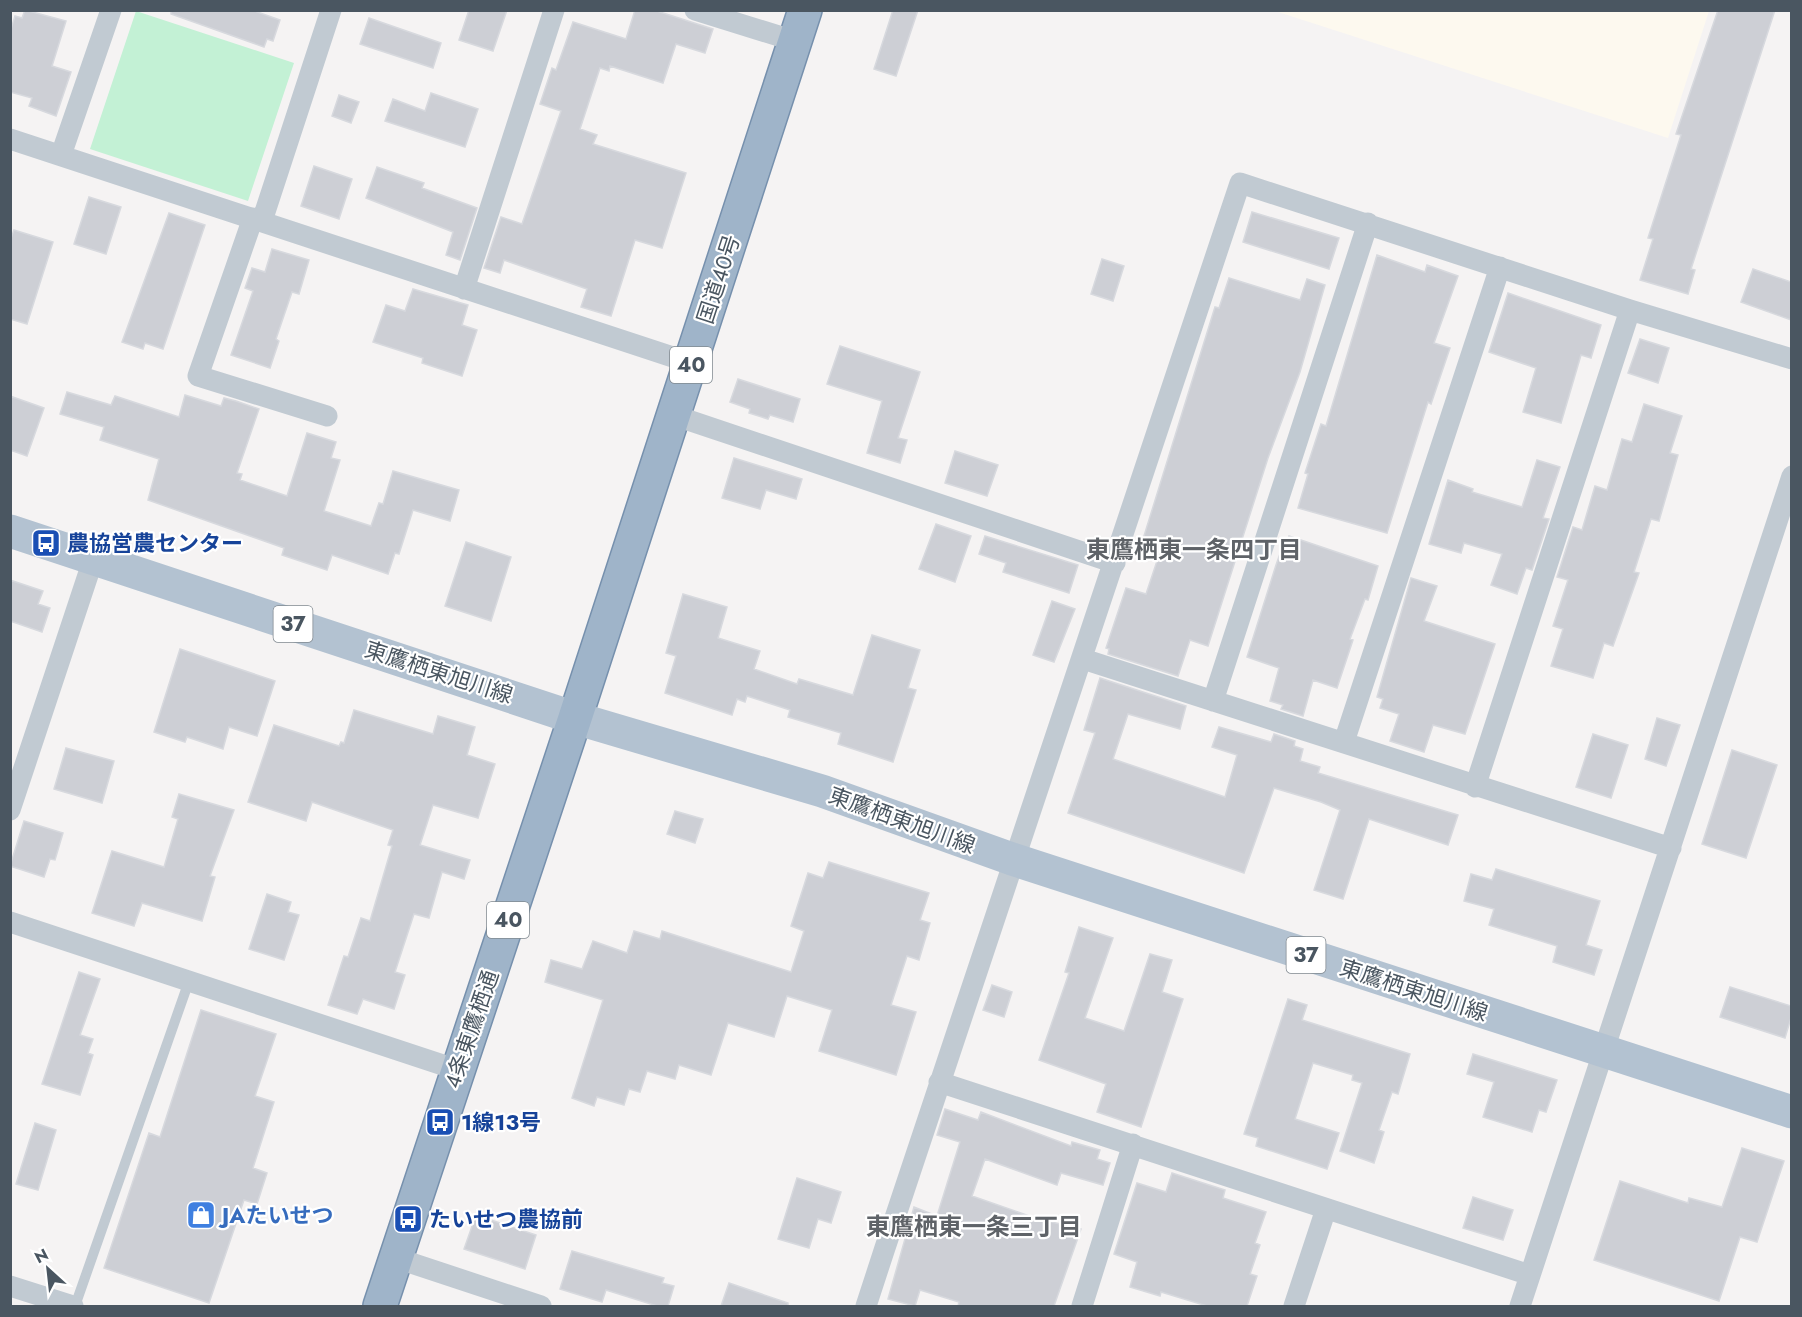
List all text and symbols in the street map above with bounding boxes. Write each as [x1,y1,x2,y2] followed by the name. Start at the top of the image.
[689,230,747,328] street label: 国道40号
[670,347,712,383] road number: 40
[30,527,62,559] bus stop icon: 農協営農センター
[67,527,243,559] place label: 農協営農センター
[1086,532,1302,567] district label: 東鷹栖東一条四丁目
[274,606,312,642] road number: 37
[361,633,517,711] street label: 東鷹栖東旭川線
[824,779,980,861] street label: 東鷹栖東旭川線
[487,902,529,938] road number: 40
[1286,937,1326,973] road number: 37
[1336,951,1492,1029] street label: 東鷹栖東旭川線
[436,966,506,1092] street label: 4条東鷹栖通
[424,1106,456,1138] bus stop icon: 1線13号
[461,1106,541,1138] place label: 1線13号
[185,1199,217,1231] shop icon: JAたいせつ
[218,1199,333,1231] place label: JAたいせつ
[392,1203,424,1235] bus stop icon: たいせつ農協前
[429,1203,583,1235] place label: たいせつ農協前
[866,1209,1082,1244] district label: 東鷹栖東一条三丁目
[18,1239,78,1299] north arrow
[31,1243,52,1269] text: N

